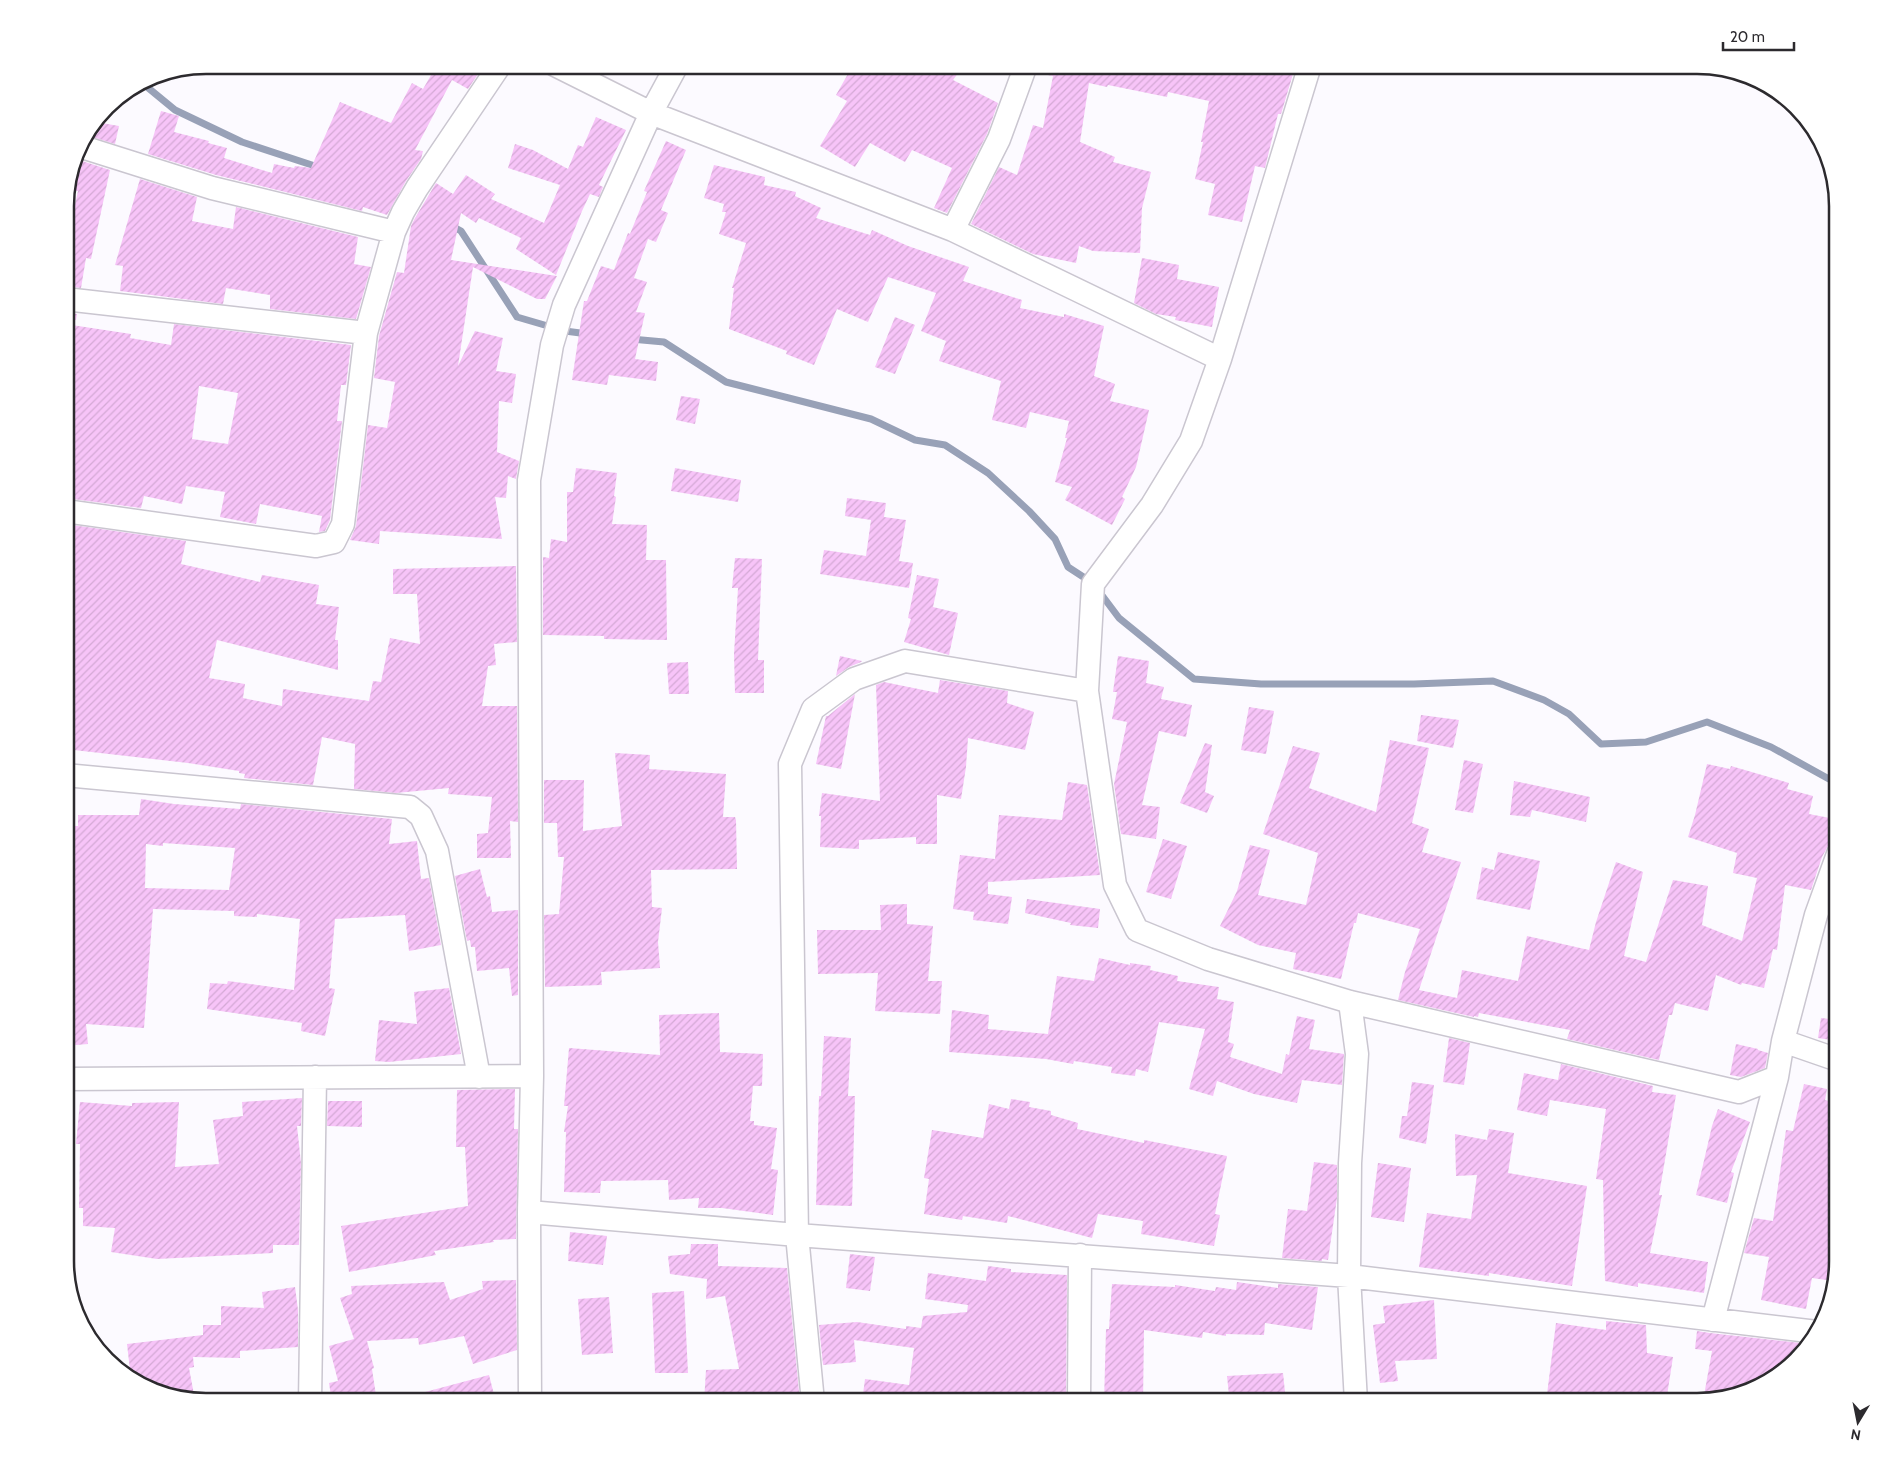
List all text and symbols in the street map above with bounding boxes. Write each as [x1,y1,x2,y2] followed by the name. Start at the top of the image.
[1723,20,1794,52] scale bar
[1730,28,1765,46] text: 20 m
[1833,1397,1883,1447] north arrow
[1849,1425,1862,1445] text: N

